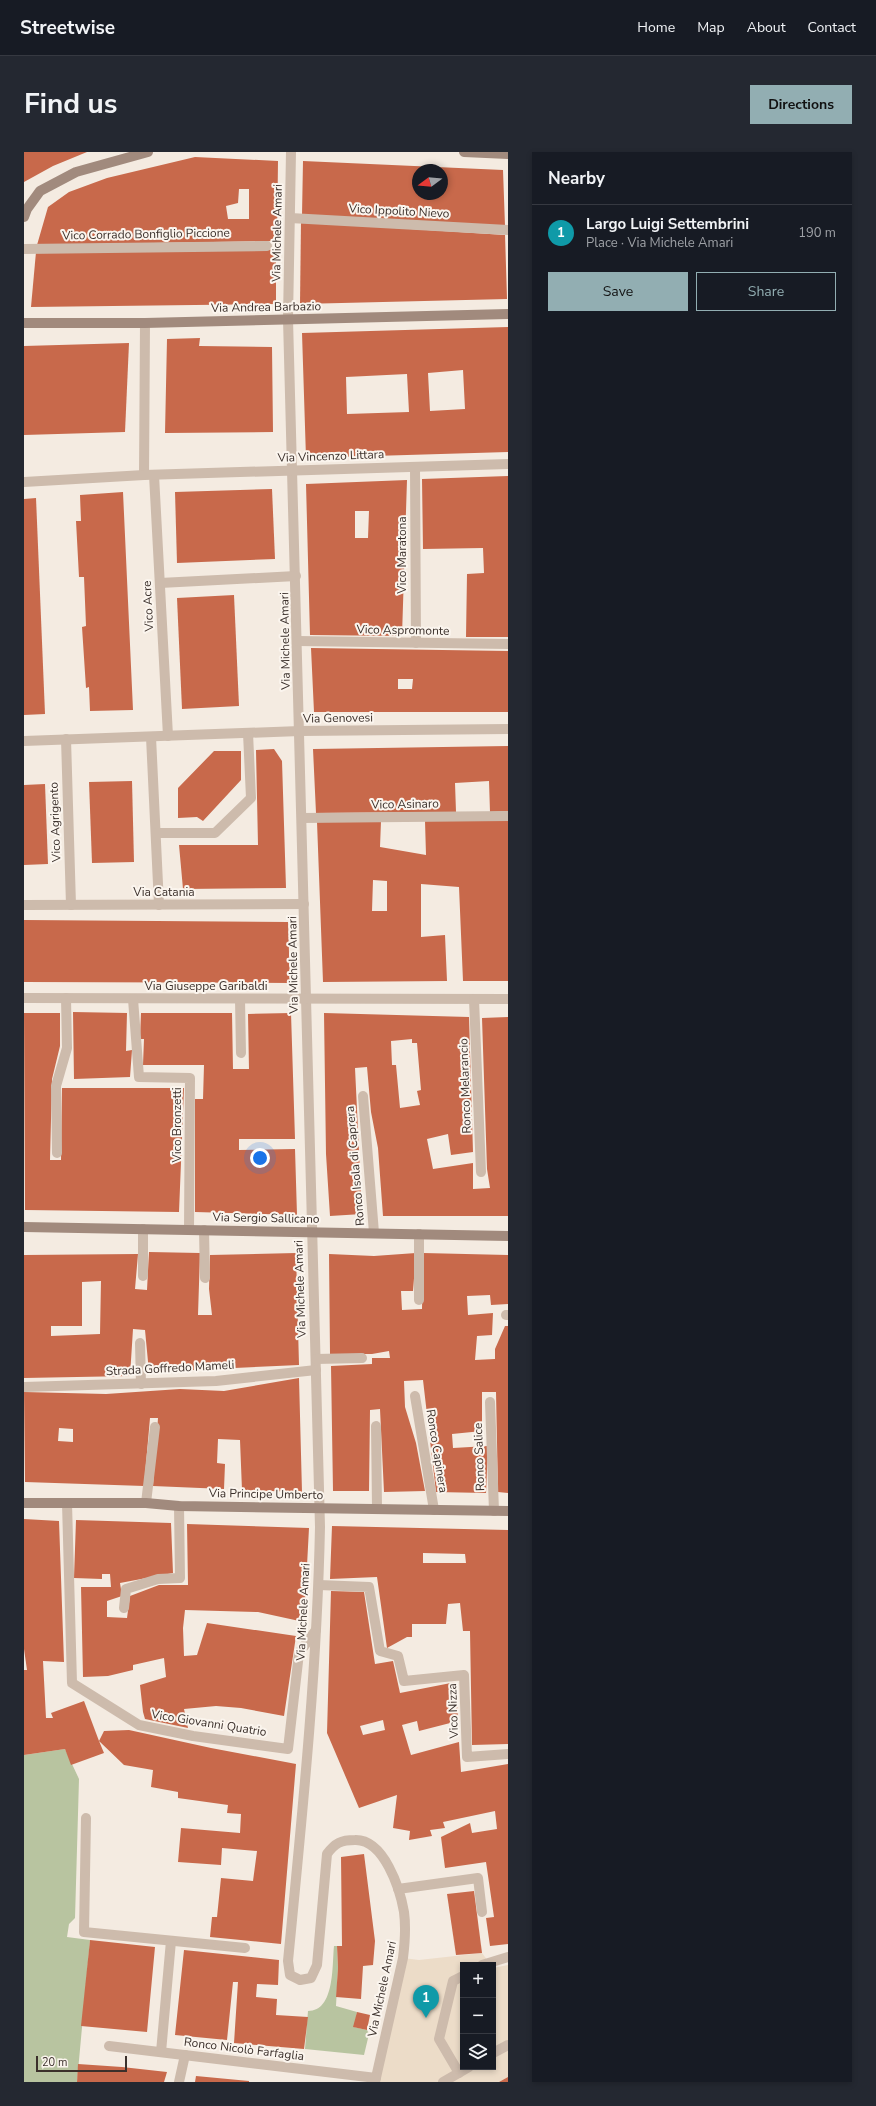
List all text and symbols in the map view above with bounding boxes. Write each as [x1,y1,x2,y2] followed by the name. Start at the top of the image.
[20,15,115,41] text: Streetwise
[637,18,675,37] text: Home
[697,18,725,37] text: Map
[747,18,786,37] text: About
[808,18,856,37] text: Contact
[24,85,118,123] text: Find us
[750,85,852,124] button: Directions
[412,164,448,200] north arrow
[548,167,605,190] text: Nearby
[268,184,286,283] street label: Via Michele Amari
[347,200,450,222] street label: Vico Ippolito Nievo
[586,214,749,234] text: Largo Luigi Settembrini
[557,224,565,242] text: 1
[798,224,836,242] text: 190 m
[61,225,230,243] street label: Vico Corrado Bonfiglio Piccione
[586,234,733,252] text: Place · Via Michele Amari
[548,272,688,311] button: Save
[696,272,836,311] button: Share
[210,298,322,316] street label: Via Andrea Barbazio
[276,446,385,466] street label: Via Vincenzo Littara
[394,516,410,595] street label: Vico Maratona
[139,580,157,633] street label: Vico Acre
[276,592,294,691] street label: Via Michele Amari
[355,621,450,639] street label: Vico Aspromonte
[302,709,373,727] street label: Via Genovesi
[46,781,64,863] street label: Vico Agrigento
[370,795,439,813] street label: Vico Asinaro
[132,884,195,900] street label: Via Catania
[284,916,302,1015] street label: Via Michele Amari
[143,978,268,994] street label: Via Giuseppe Garibaldi
[455,1038,475,1134] street label: Ronco Melarancio
[169,1088,185,1163] street label: Vico Bronzetti
[342,1105,368,1227] street label: Ronco Isola di Caprera
[250,1148,270,1168] your location
[211,1209,320,1227] street label: Via Sergio Sallicano
[290,1240,310,1339] street label: Via Michele Amari
[105,1357,235,1379] street label: Strada Goffredo Mameli
[422,1408,452,1494] street label: Ronco Capinera
[470,1423,488,1491] street label: Ronco Salice
[208,1485,324,1503] street label: Via Principe Umberto
[292,1563,314,1662] street label: Via Michele Amari
[444,1683,462,1740] street label: Vico Nizza
[149,1706,268,1740] street label: Vico Giovanni Quatrio
[364,1940,400,2039] street label: Via Michele Amari
[460,1962,496,2070] map controls
[460,1962,496,1998] button: +
[413,1985,439,2018] pin: 1
[460,1998,496,2034] button: −
[183,2034,305,2064] street label: Ronco Nicolò Farfaglia
[460,2034,496,2070] button: layers
[36,2054,127,2073] scale bar
[42,2055,67,2070] text: 20 m

